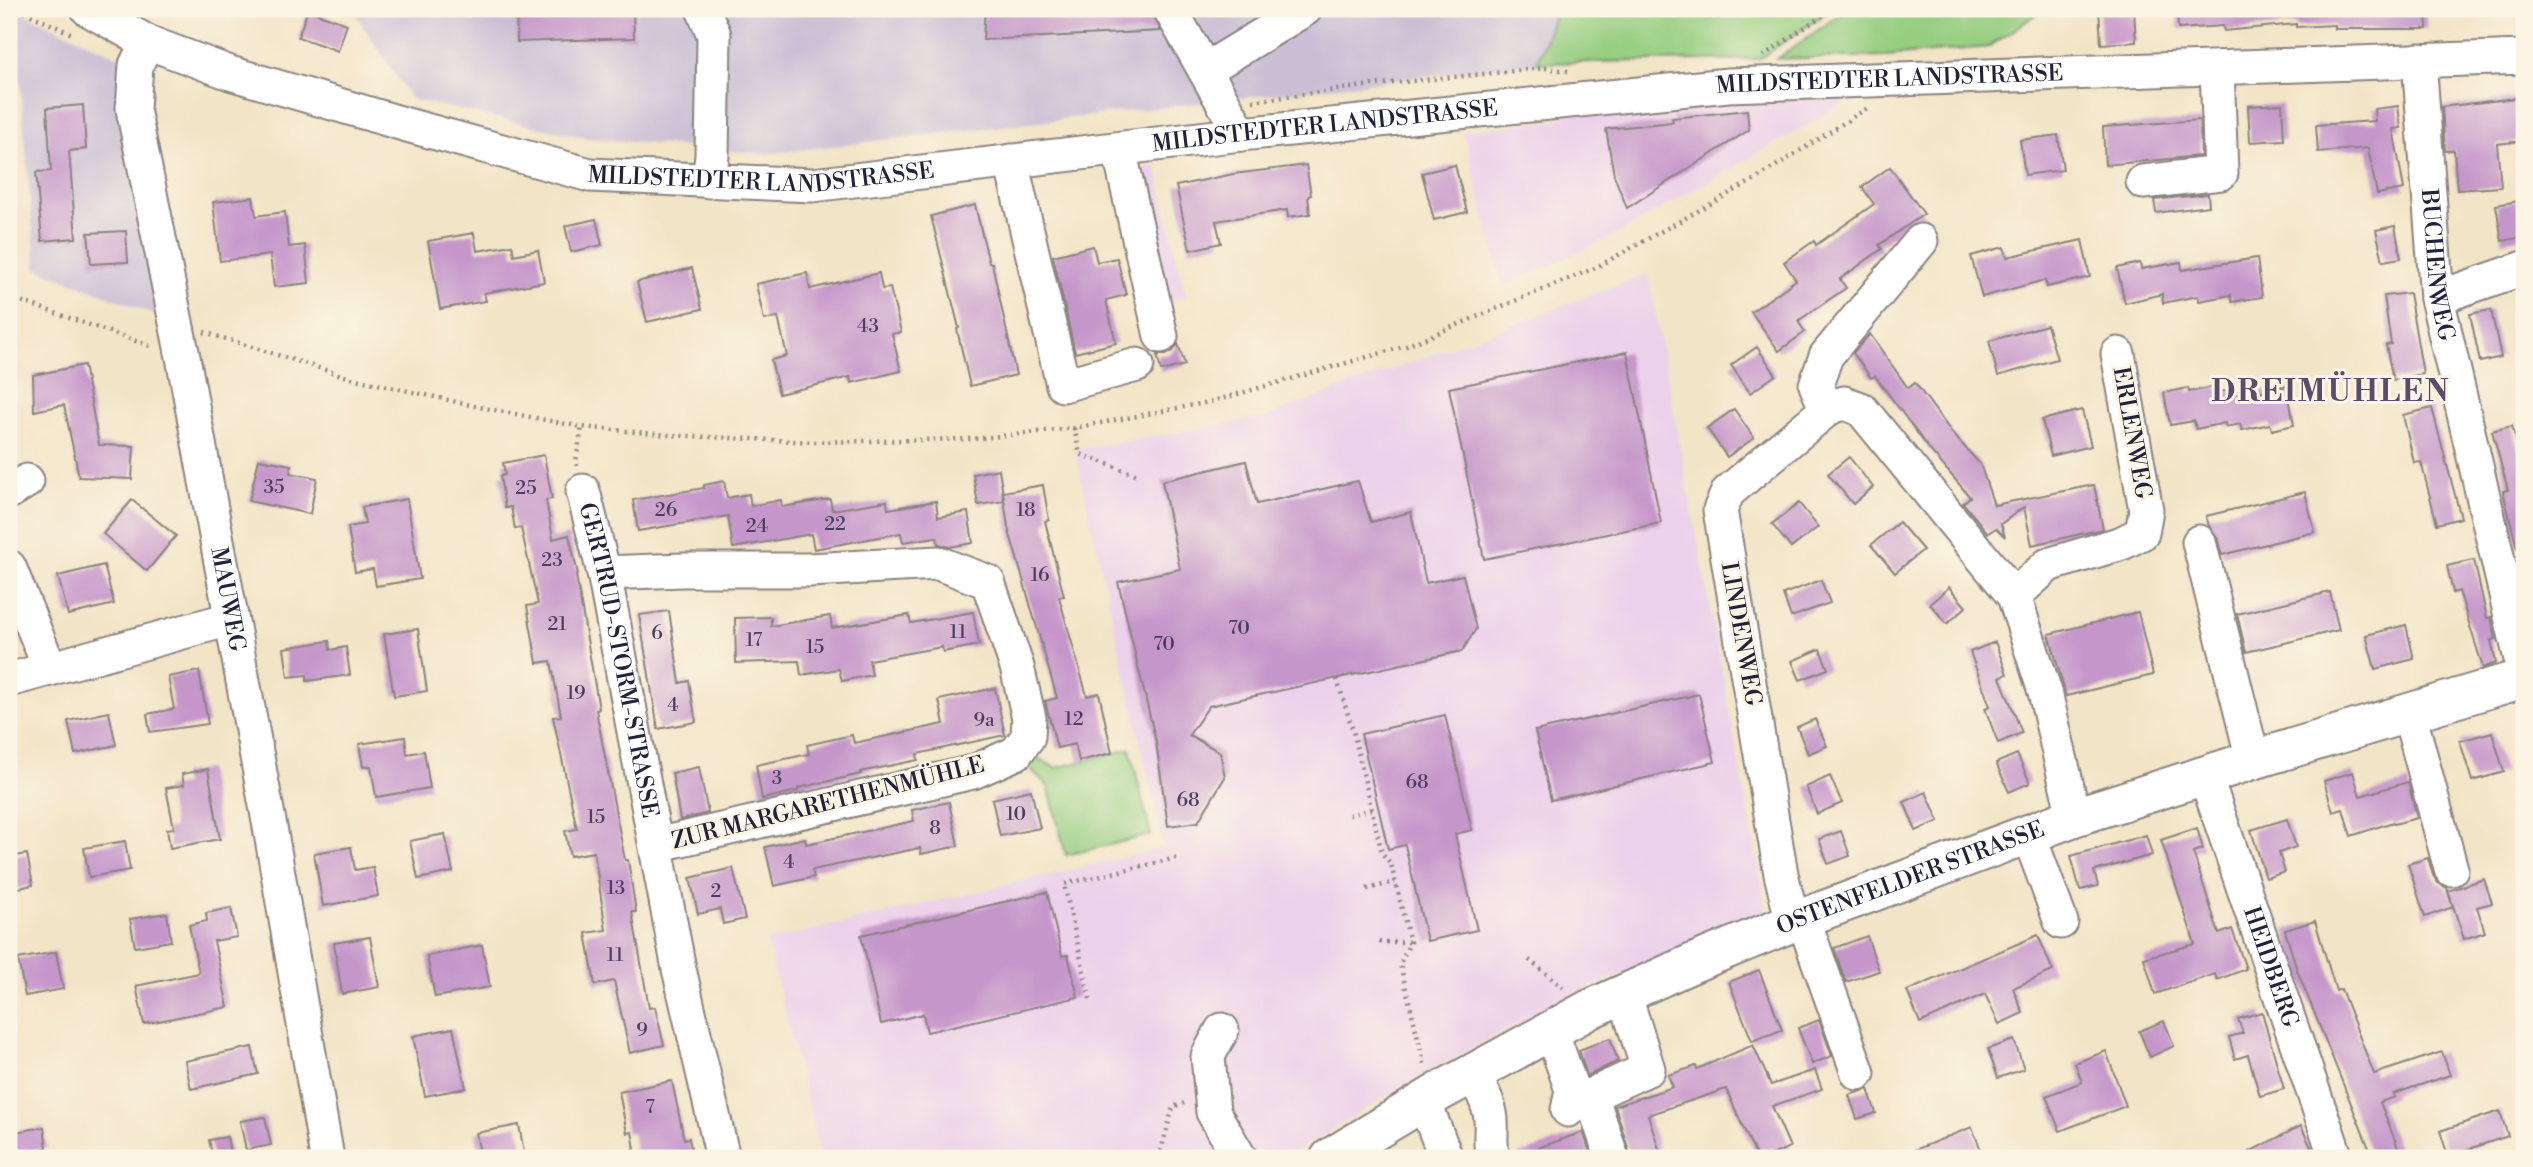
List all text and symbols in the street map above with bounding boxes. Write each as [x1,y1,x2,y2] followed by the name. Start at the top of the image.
[1715,59,2064,100] street label: MILDSTEDTER LANDSTRASSE
[1151,94,1499,158] street label: MILDSTEDTER LANDSTRASSE
[587,157,936,199] street label: MILDSTEDTER LANDSTRASSE
[2415,187,2461,344] street label: BUCHENWEG
[857,314,879,338] house number: 43
[2107,365,2157,501] street label: ERLENWEG
[2211,371,2451,411] district label: DREIMÜHLEN
[264,475,284,499] house number: 35
[515,476,537,500] house number: 25
[655,498,677,522] house number: 26
[1016,498,1036,522] house number: 18
[573,500,664,820] street label: GERTRUD-STORM-STRASSE
[824,512,846,536] house number: 22
[746,514,768,538] house number: 24
[204,545,251,654] street label: MAUWEG
[541,548,563,572] house number: 23
[1715,560,1767,708] street label: LINDENWEG
[1030,563,1050,587] house number: 16
[547,612,567,636] house number: 21
[1228,616,1250,640] house number: 70
[950,620,967,644] house number: 11
[651,621,663,645] house number: 6
[746,628,763,652] house number: 17
[1153,632,1175,656] house number: 70
[806,635,824,659] house number: 15
[566,681,586,705] house number: 19
[667,693,679,717] house number: 4
[1064,707,1084,731] house number: 12
[973,708,995,732] house number: 9a
[668,749,987,855] street label: ZUR MARGARETHENMÜHLE
[772,766,782,790] house number: 3
[1405,770,1429,794] house number: 68
[1176,788,1200,812] house number: 68
[1006,802,1026,826] house number: 10
[587,805,605,829] house number: 15
[1772,815,2048,941] street label: OSTENFELDER STRASSE
[929,816,941,840] house number: 8
[783,850,795,874] house number: 4
[607,876,625,900] house number: 13
[711,879,721,903] house number: 2
[2237,903,2304,1031] street label: HEIDBERG
[607,943,624,967] house number: 11
[636,1018,648,1042] house number: 9
[645,1095,655,1119] house number: 7

